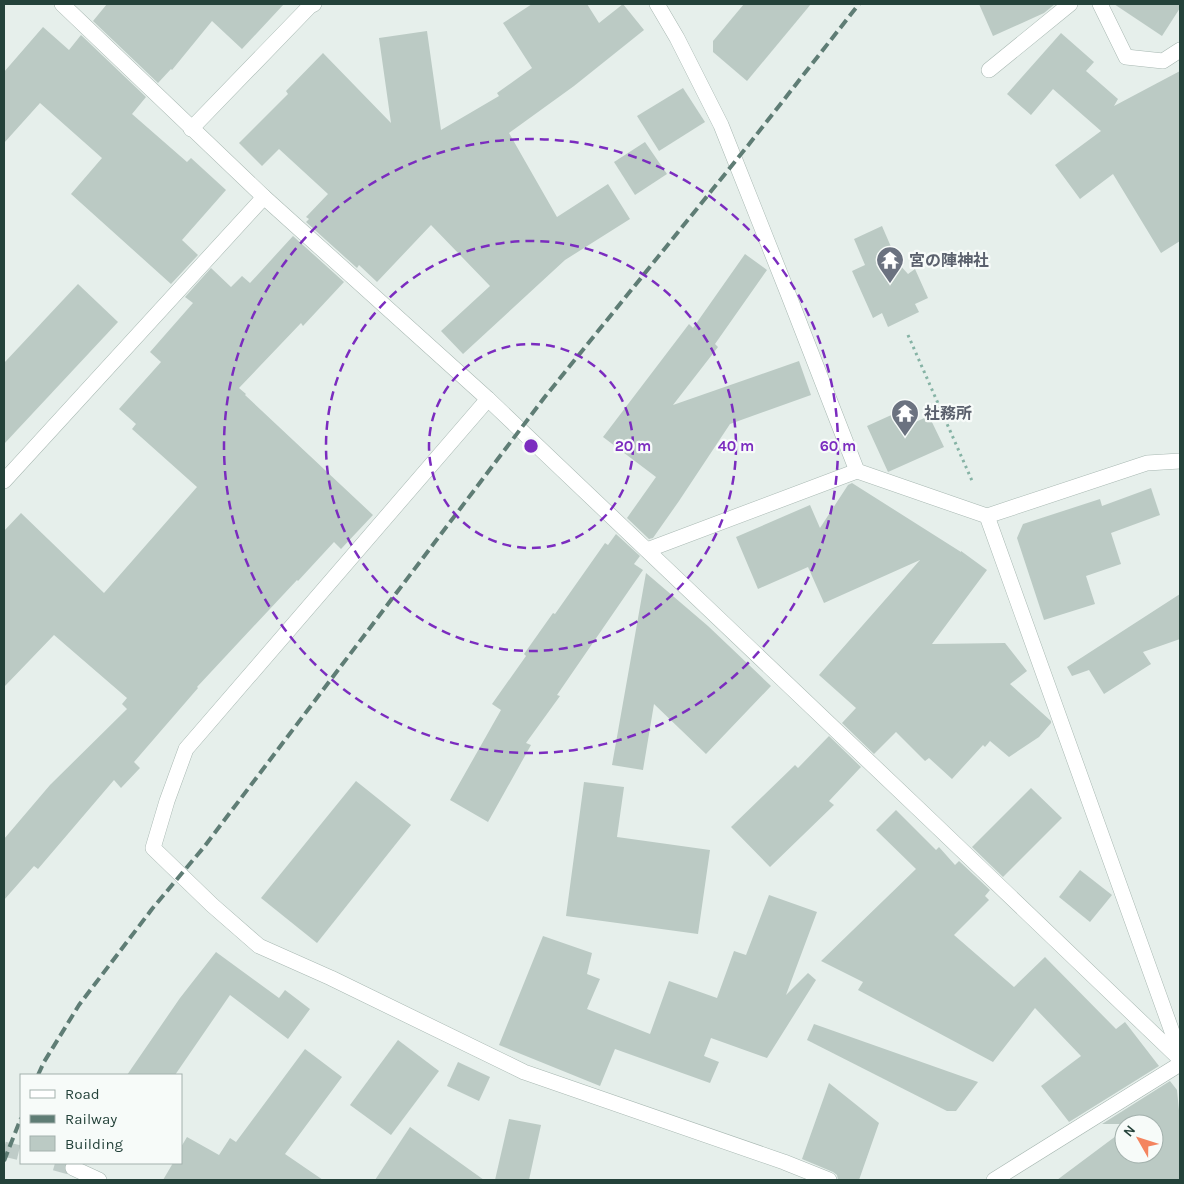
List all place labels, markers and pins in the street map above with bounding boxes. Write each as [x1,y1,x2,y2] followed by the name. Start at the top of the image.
[875,245,905,284] temple icon: 宮の陣神社
[909,251,989,270] place label: 宮の陣神社
[890,398,920,437] temple icon: 社務所
[924,404,972,423] place label: 社務所
[522,437,540,455] centre of rings

